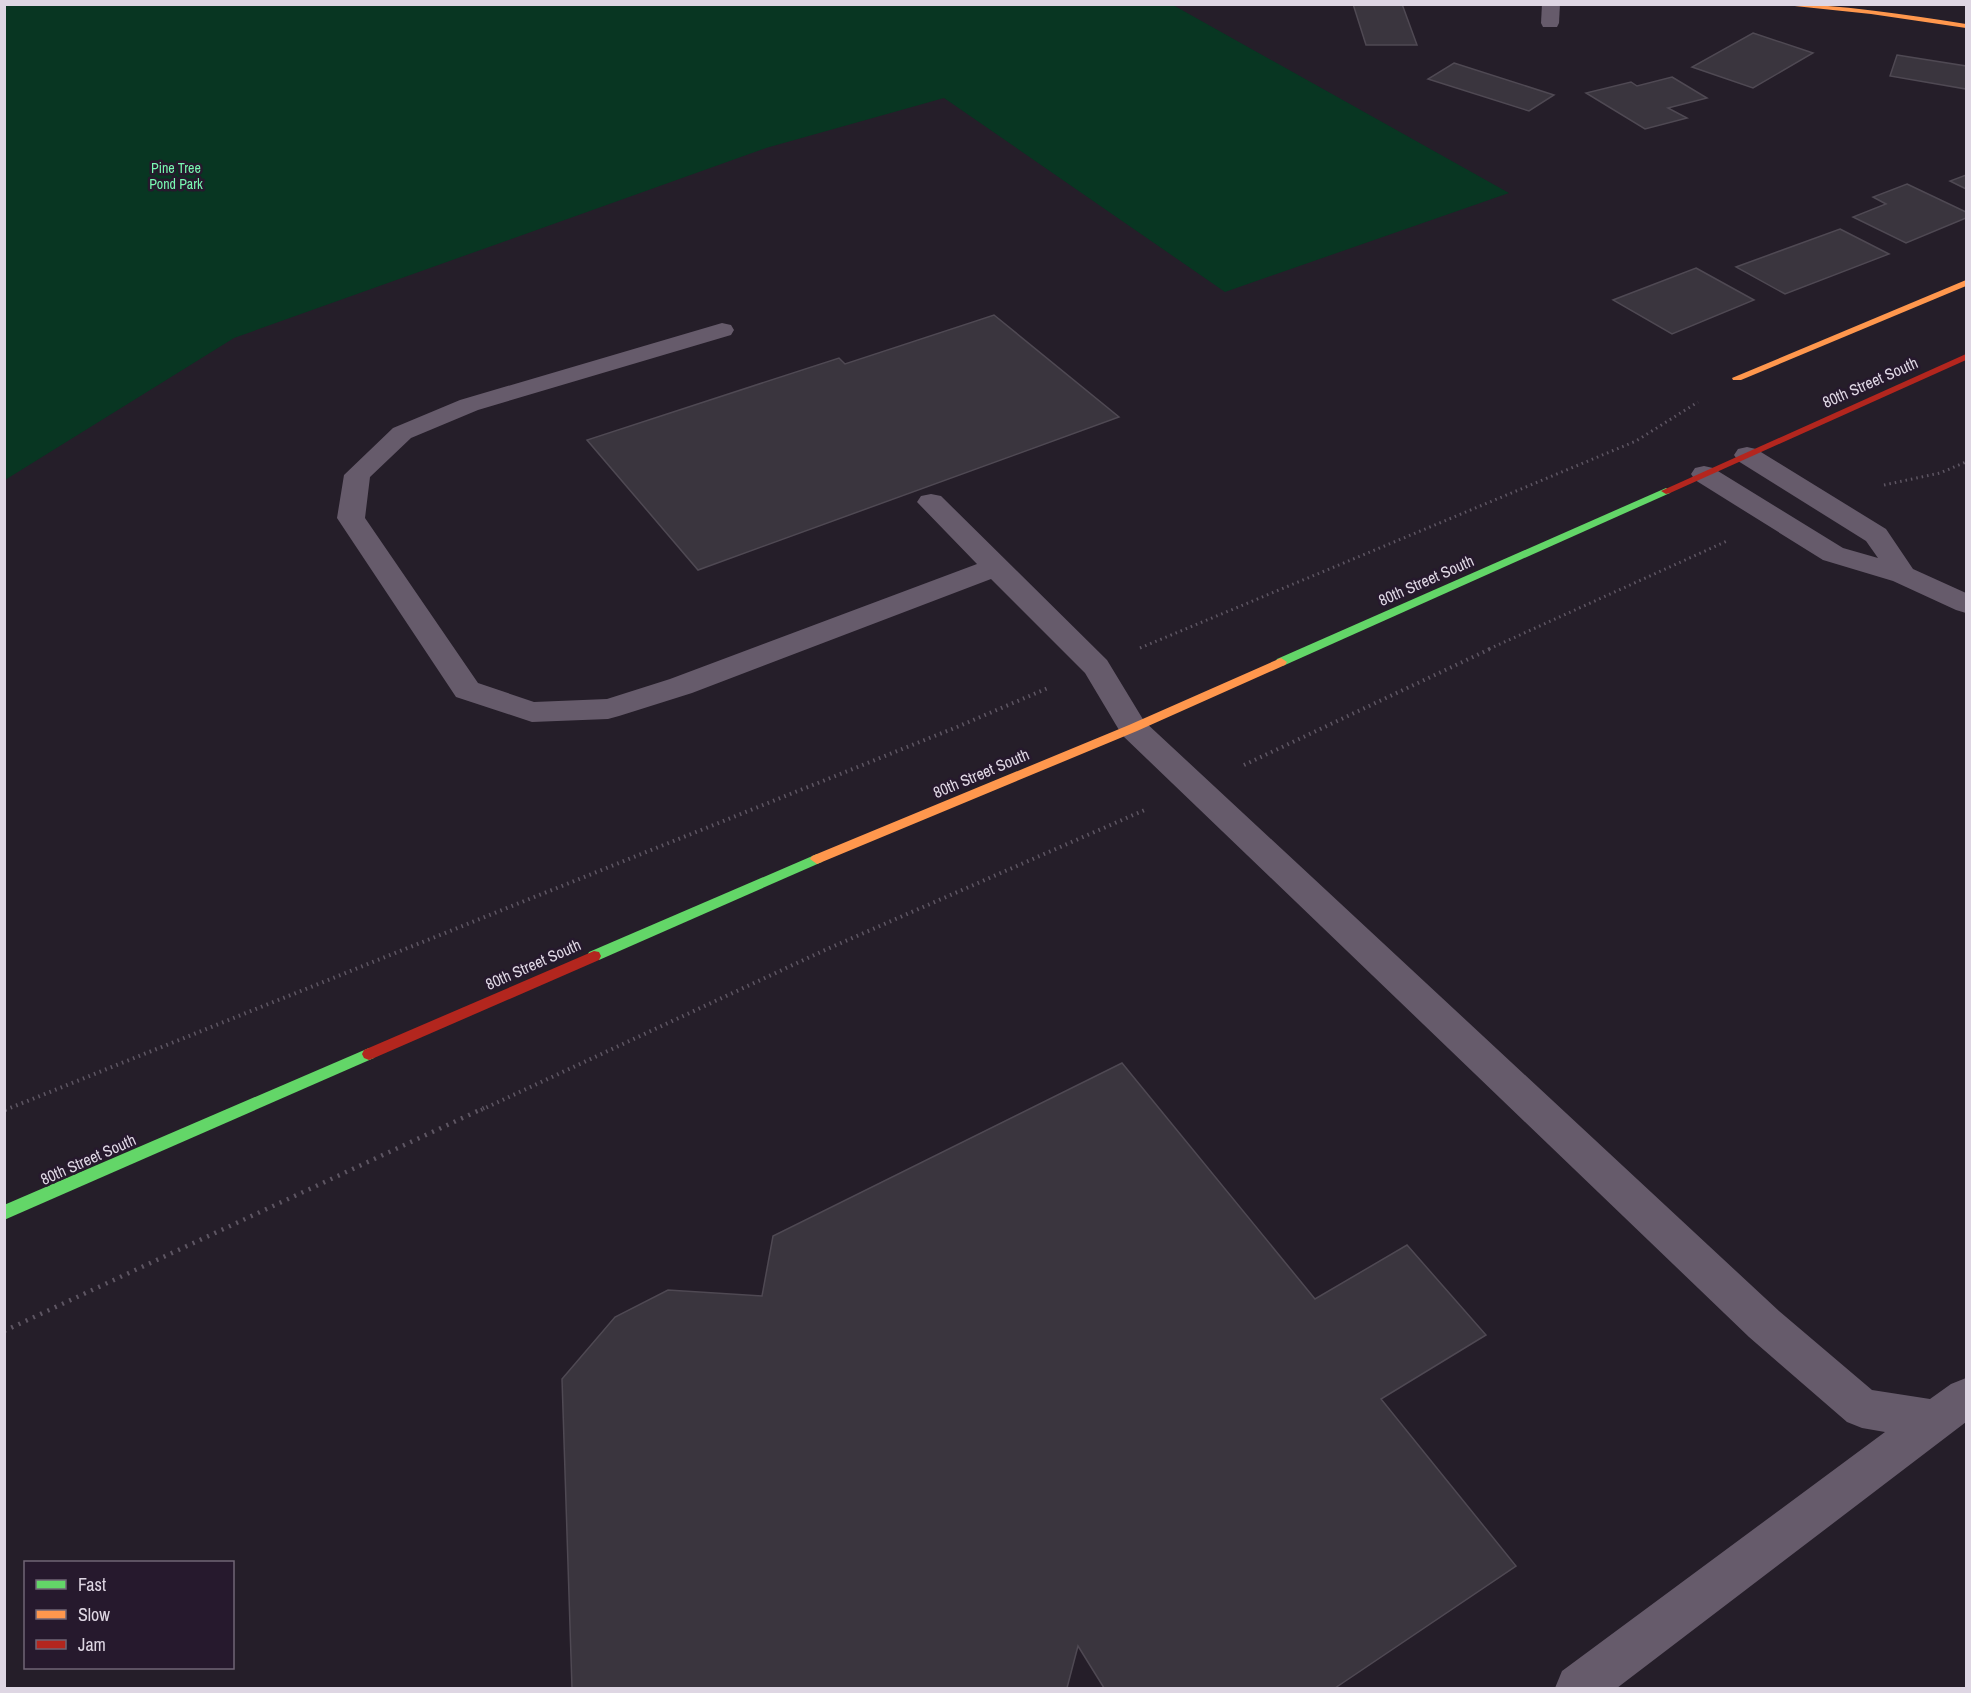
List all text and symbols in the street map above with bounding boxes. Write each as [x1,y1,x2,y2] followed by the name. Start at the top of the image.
[149,159,203,193] park label: Pine Tree Pond Park
[1819,351,1921,413] street label: 80th Street South
[1375,549,1477,611] street label: 80th Street South
[930,743,1032,803] street label: 80th Street South
[482,933,584,995] street label: 80th Street South
[37,1128,139,1190] street label: 80th Street South
[24,1561,234,1669] legend
[78,1572,106,1597] text: Fast
[78,1602,110,1627] text: Slow
[78,1632,106,1657] text: Jam

